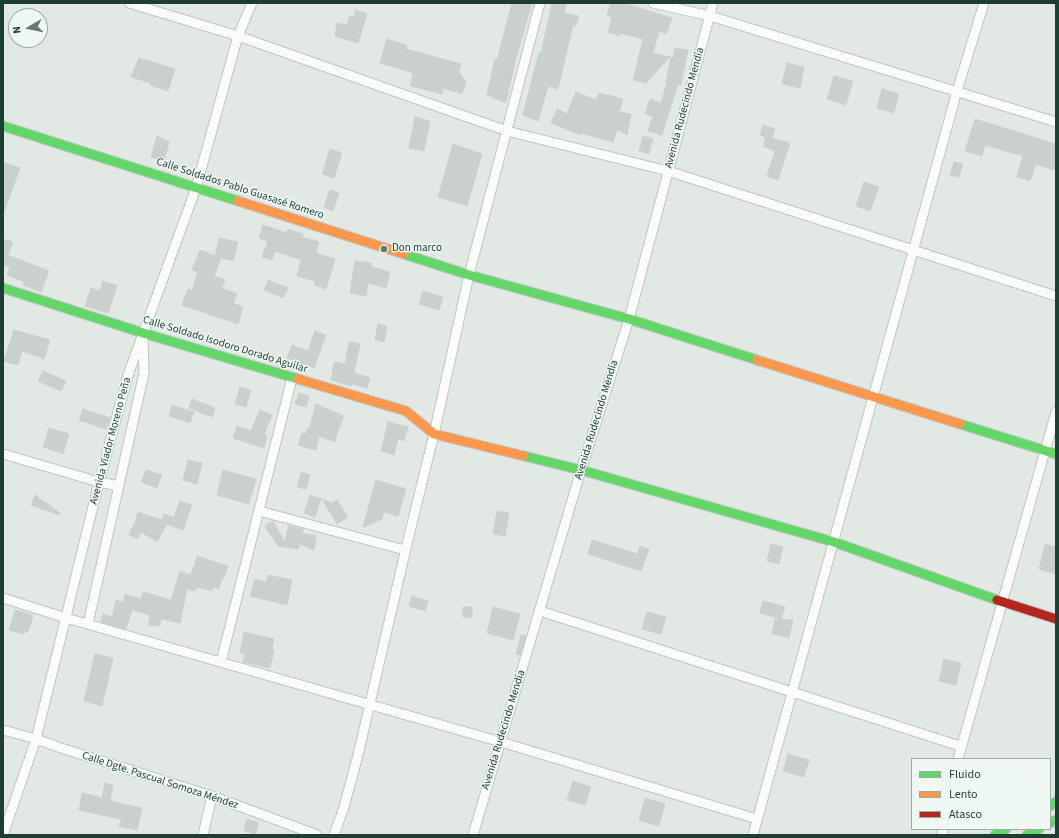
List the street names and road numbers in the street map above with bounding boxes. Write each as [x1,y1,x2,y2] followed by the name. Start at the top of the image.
[662,46,708,170] street label: Avenida Rudecindo Mendía
[154,156,326,222] street label: Calle Soldados Pablo Guasasé Romero
[141,314,309,376] street label: Calle Soldado Isodoro Dorado Aguilar
[572,358,622,482] street label: Avenida Rudecindo Mendía
[88,376,134,506] street label: Avenida Viador Moreno Peña
[479,668,529,792] street label: Avenida Rudecindo Mendía
[80,749,240,813] street label: Calle Dgte. Pascual Somoza Méndez

